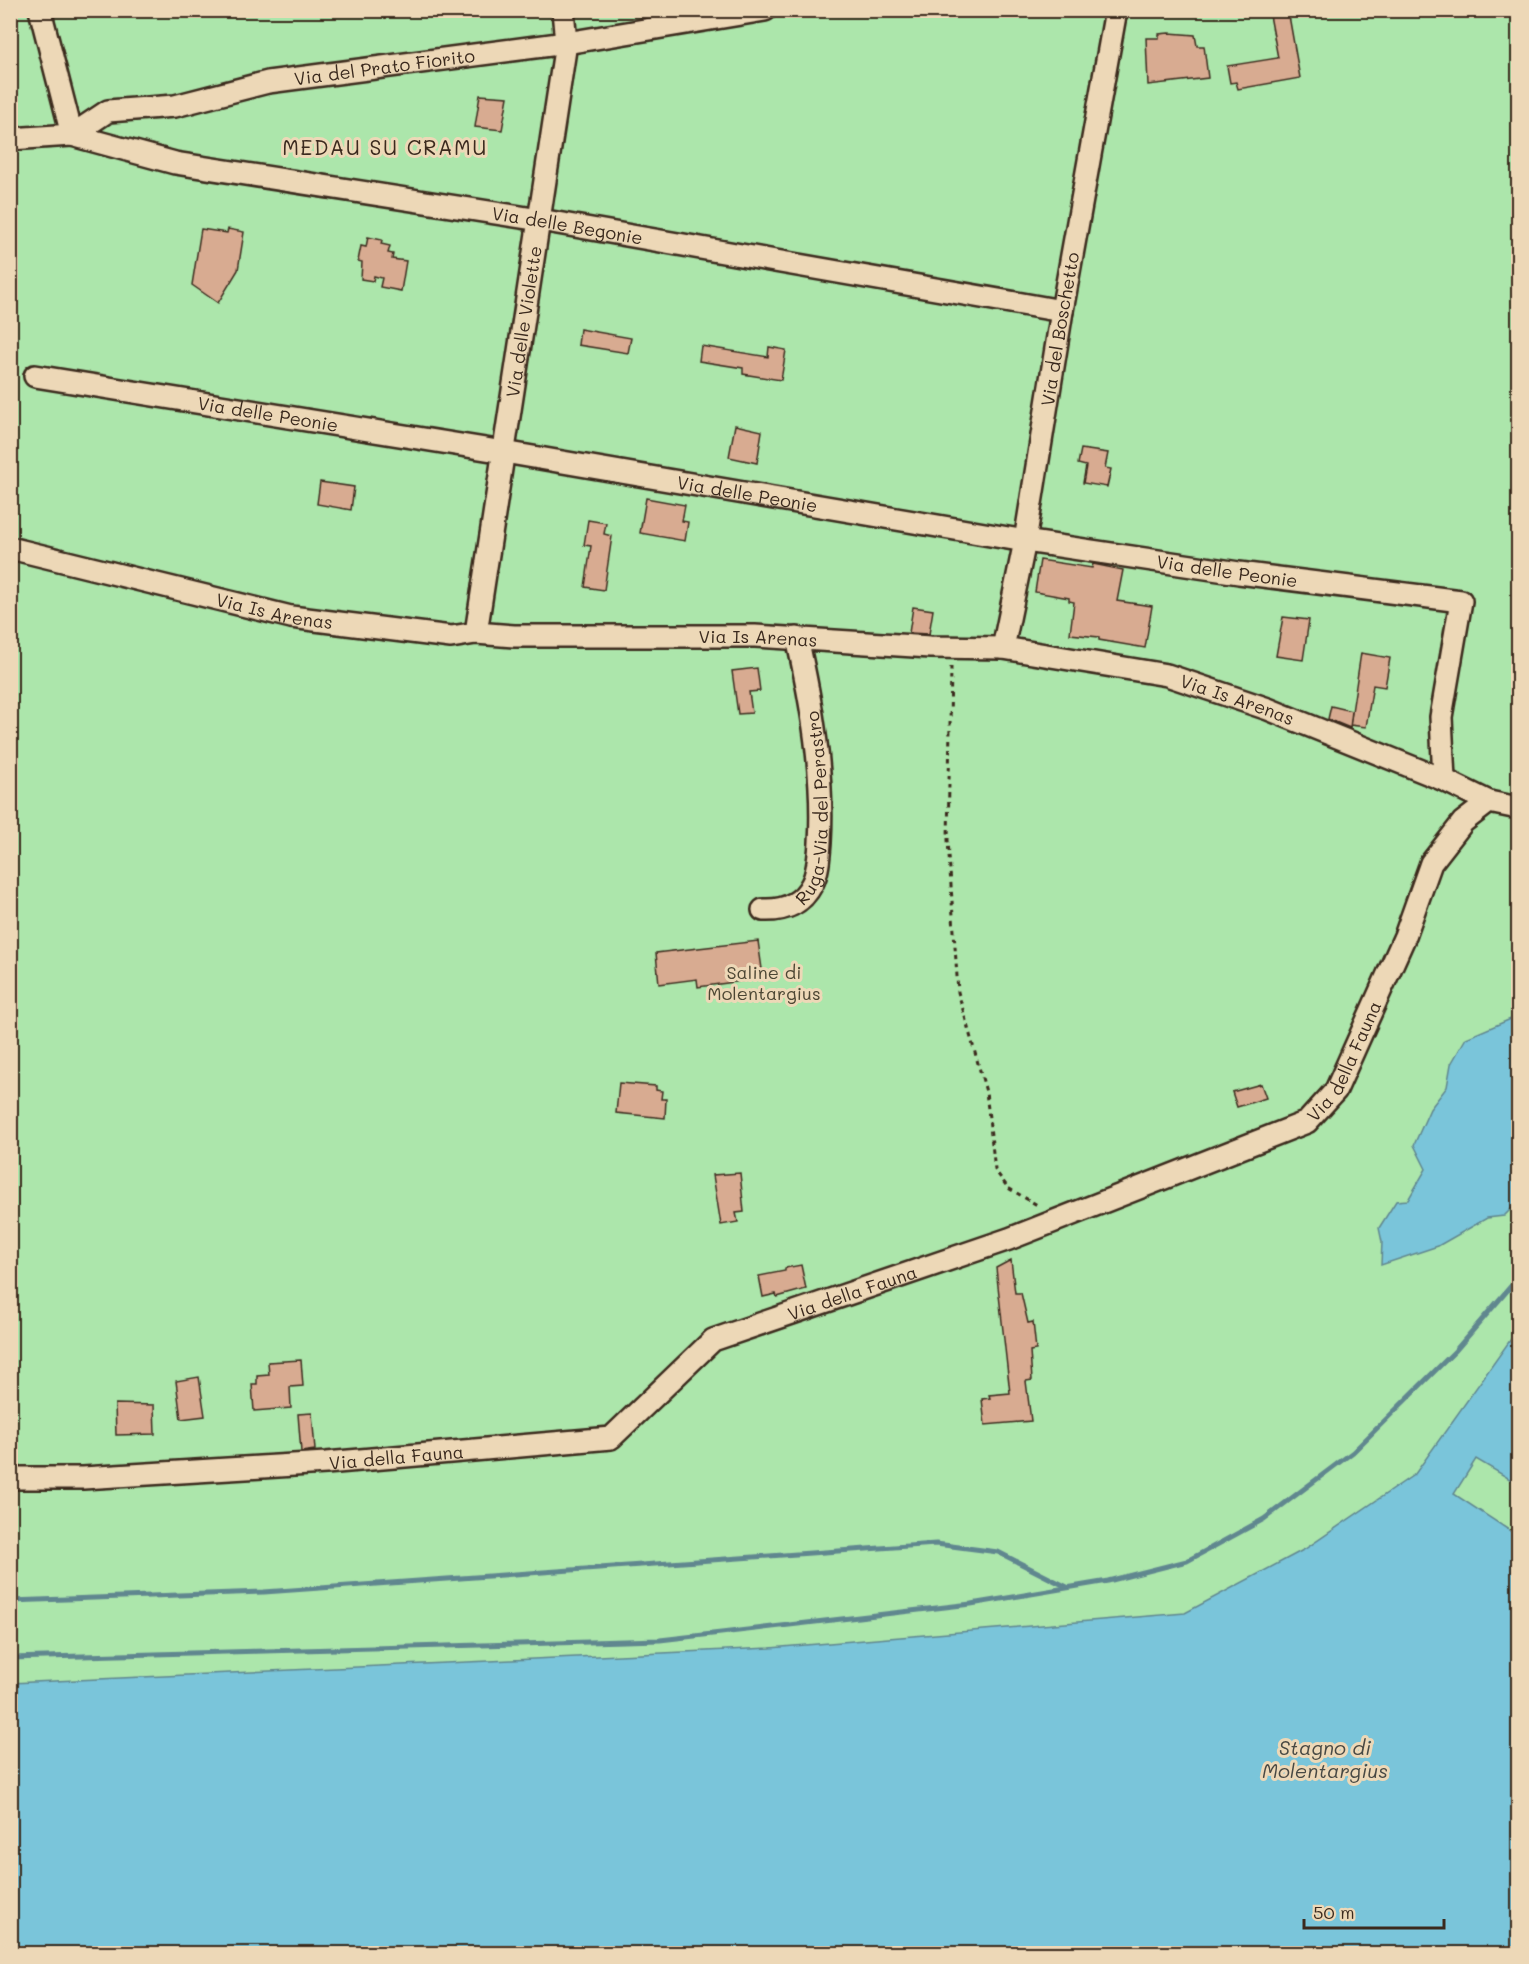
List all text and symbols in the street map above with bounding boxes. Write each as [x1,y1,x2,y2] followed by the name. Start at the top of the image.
[293,43,476,90] street label: Via del Prato Fiorito
[282,133,488,160] district label: MEDAU SU CRAMU
[490,201,645,250] street label: Via delle Begonie
[500,244,547,399] street label: Via delle Violette
[1035,250,1084,408] street label: Via del Boschetto
[196,391,340,437] street label: Via delle Peonie
[675,470,819,517] street label: Via delle Peonie
[1155,549,1299,592] street label: Via delle Peonie
[213,587,334,634] street label: Via Is Arenas
[698,624,818,652] street label: Via Is Arenas
[1177,668,1298,730] street label: Via Is Arenas
[790,709,833,910] street label: Ruga-Via del Perastro
[707,960,821,1005] park label: Saline di Molentargius
[1301,997,1386,1127] street label: Via della Fauna
[784,1259,920,1326] street label: Via della Fauna
[328,1439,465,1475] street label: Via della Fauna
[1262,1734,1388,1783] water label: Stagno di Molentargius
[1304,1892,1444,1930] scale bar
[1313,1900,1355,1924] text: 50 m

